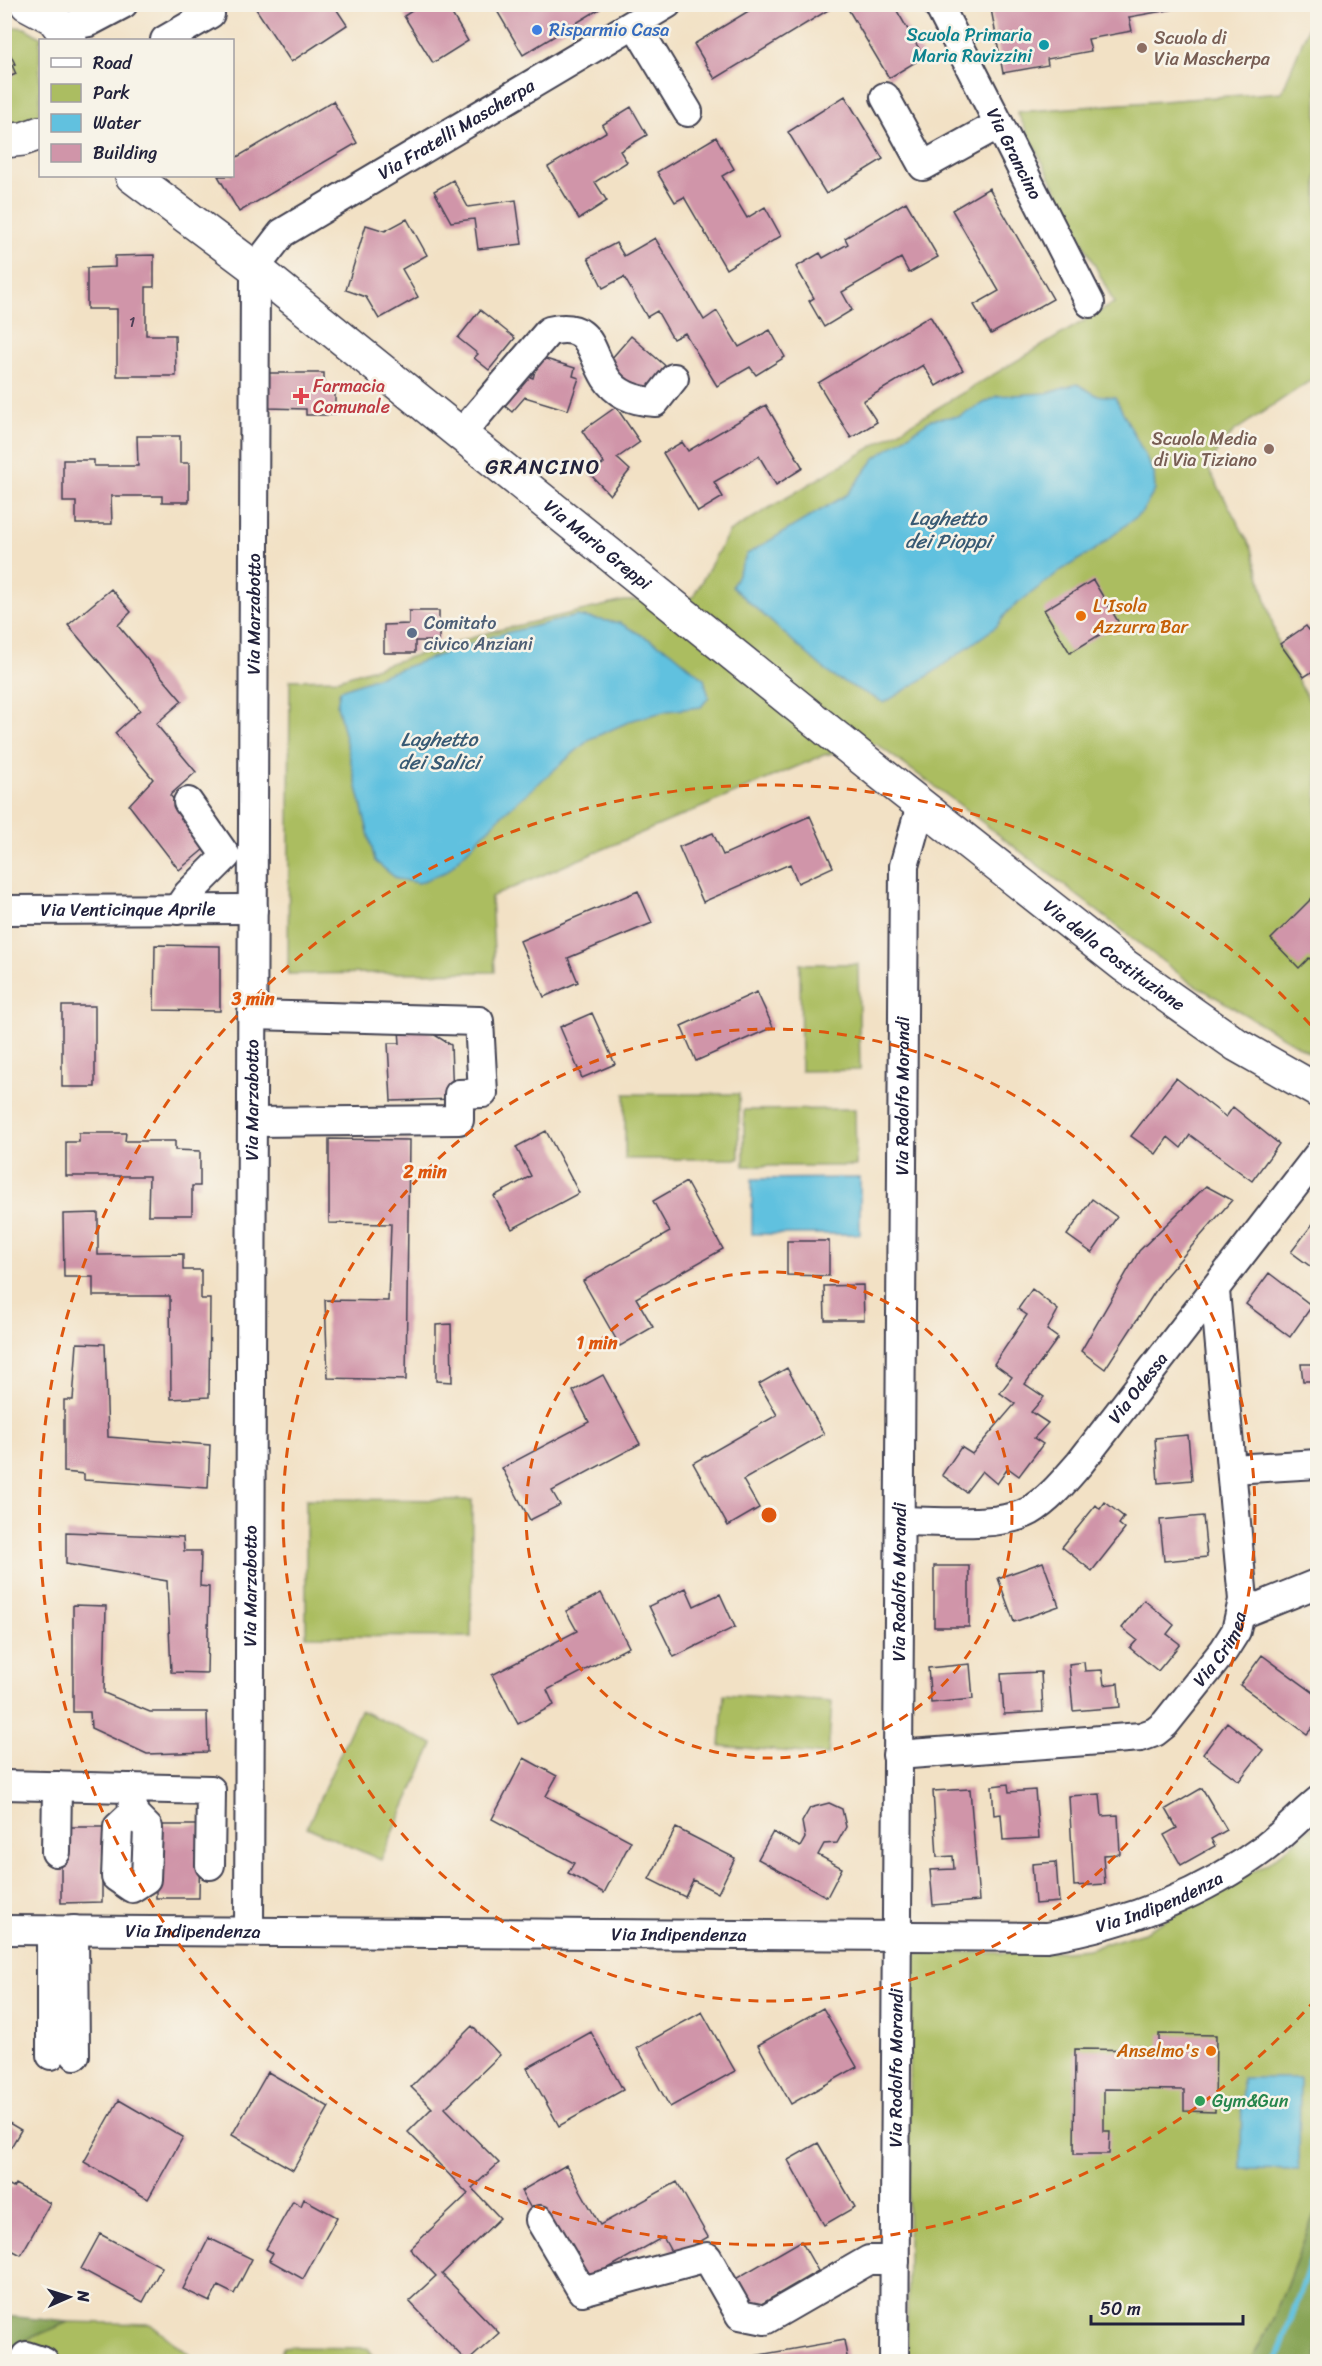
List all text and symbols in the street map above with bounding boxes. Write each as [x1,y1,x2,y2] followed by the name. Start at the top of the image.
[549,14,669,46] place label: Risparmio Casa
[907,19,1033,72] place label: Scuola Primaria Maria Ravizzini
[1154,22,1271,75] place label: Scuola di Via Mascherpa
[530,23,544,37] marker: Risparmio Casa
[1037,38,1051,52] marker: Scuola Primaria Maria Ravizzini
[39,39,234,177] legend
[1135,41,1149,55] marker: Scuola di Via Mascherpa
[93,47,133,79] text: Road
[371,69,542,189] street label: Via Fratelli Mascherpa
[93,77,130,109] text: Park
[977,102,1051,205] street label: Via Grancino
[93,107,142,139] text: Water
[93,137,157,169] text: Building
[129,309,135,335] house number: 1
[313,370,390,423] place label: Farmacia Comunale
[294,389,308,403] marker: Farmacia Comunale
[1152,423,1257,476] place label: Scuola Media di Via Tiziano
[1262,442,1276,456] marker: Scuola Media di Via Tiziano
[485,448,601,486] district label: GRANCINO
[536,491,660,599] street label: Via Mario Greppi
[905,501,995,559] water label: Laghetto dei Pioppi
[238,553,270,675] street label: Via Marzabotto
[1092,590,1189,643] place label: L'Isola Azzurra Bar
[424,607,534,660] place label: Comitato civico Anziani
[1074,609,1088,623] marker: L'Isola Azzurra Bar
[405,626,419,640] marker: Comitato civico Anziani
[399,722,484,780] water label: Laghetto dei Salici
[1036,891,1192,1020] street label: Via della Costituzione
[40,893,216,926] street label: Via Venticinque Aprile
[230,983,275,1015] text: 3 min
[886,1015,919,1176] street label: Via Rodolfo Morandi
[236,1039,268,1161] street label: Via Marzabotto
[402,1156,447,1188] text: 2 min
[577,1327,618,1359] text: 1 min
[1100,1345,1176,1431] street label: Via Odessa
[883,1501,916,1662] street label: Via Rodolfo Morandi
[759,1505,779,1525] centre of rings
[234,1525,266,1647] street label: Via Marzabotto
[1184,1608,1256,1694] street label: Via Crimea
[1092,1862,1229,1942] street label: Via Indipendenza
[125,1915,261,1948] street label: Via Indipendenza
[611,1918,747,1951] street label: Via Indipendenza
[879,1987,913,2148] street label: Via Rodolfo Morandi
[1116,2035,1200,2067] place label: Anselmo's
[1204,2044,1218,2058] marker: Anselmo's
[1212,2085,1289,2117] place label: Gym&Gun
[1193,2094,1207,2108] marker: Gym&Gun
[39,2267,99,2327] north arrow
[1091,2288,1242,2326] scale bar
[69,2289,98,2303] text: N
[1100,2293,1141,2325] text: 50 m

